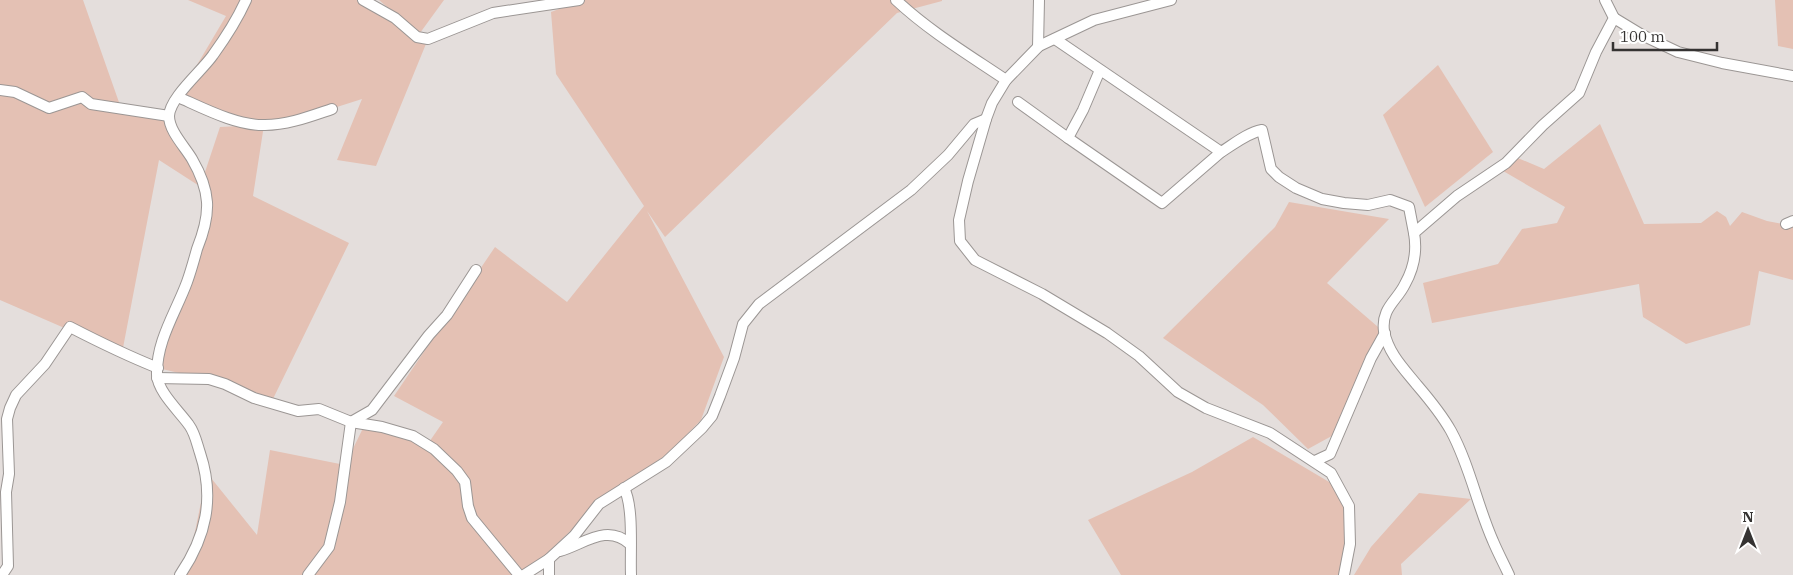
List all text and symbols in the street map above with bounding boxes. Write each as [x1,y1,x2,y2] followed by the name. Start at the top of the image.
[1613,20,1717,52] scale bar
[1620,27,1665,46] text: 100 m
[1723,505,1773,555] north arrow
[1742,508,1754,526] text: N

